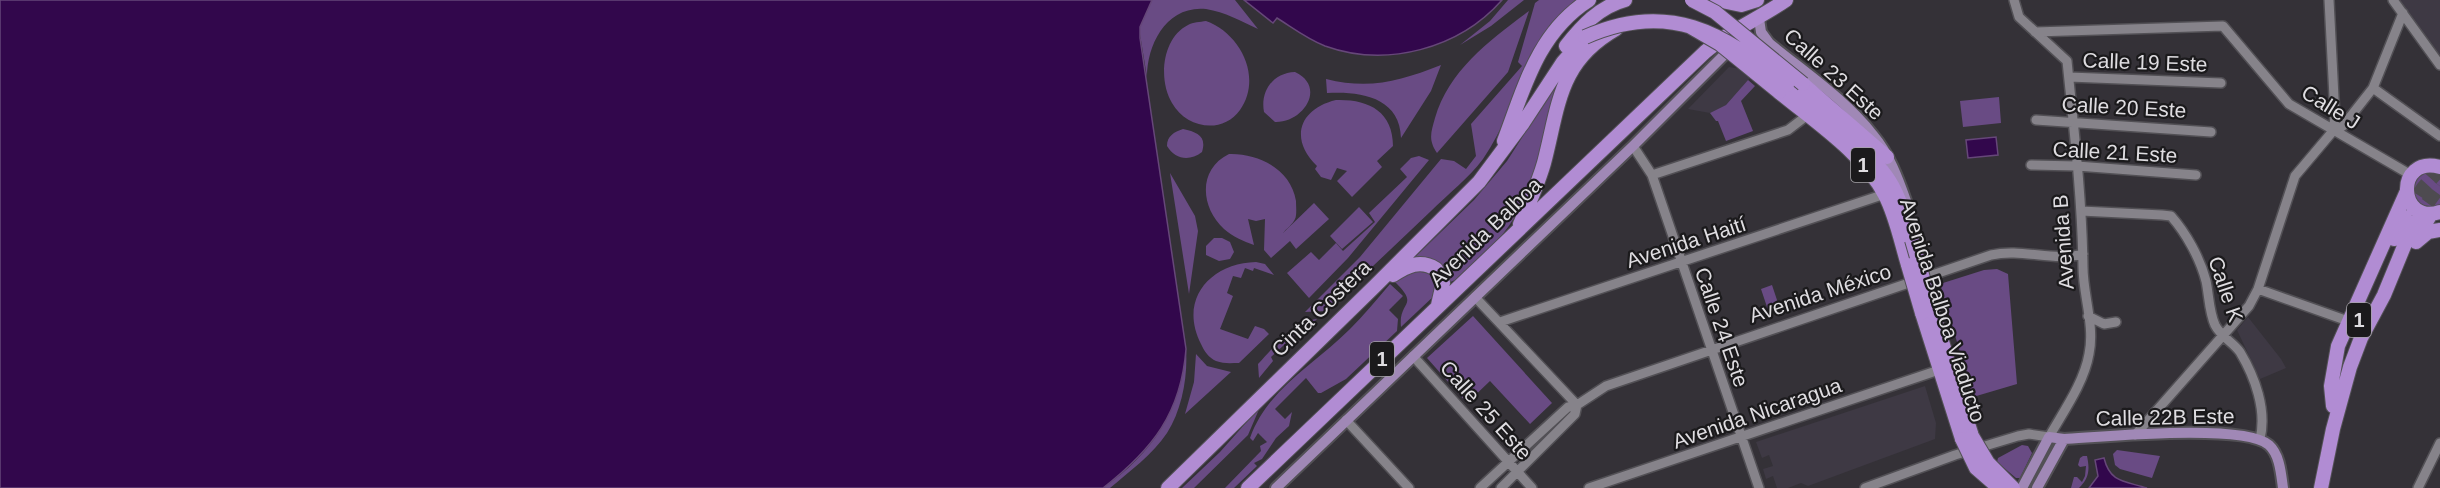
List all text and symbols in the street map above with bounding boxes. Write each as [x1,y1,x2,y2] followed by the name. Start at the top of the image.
[1780,24,1888,124] street label: Calle 23 Este
[2082,48,2208,76] street label: Calle 19 Este
[2298,80,2364,134] street label: Calle J
[2061,92,2187,122] street label: Calle 20 Este
[2052,137,2178,167] street label: Calle 21 Este
[1851,148,1875,182] road number: 1
[1424,173,1546,291] street label: Avenida Balboa
[2048,194,2078,290] street label: Avenida B
[1896,195,1990,425] street label: Avenida Balboa Viaducto
[1623,212,1749,272] street label: Avenida Haití
[2204,253,2248,325] street label: Calle K
[1267,255,1375,361] street label: Cinta Costera
[1746,259,1894,327] street label: Avenida México
[1691,264,1753,390] street label: Calle 24 Este
[2347,303,2371,337] road number: 1
[1370,342,1394,376] road number: 1
[1436,356,1536,464] street label: Calle 25 Este
[1670,373,1845,453] street label: Avenida Nicaragua
[2095,404,2235,430] street label: Calle 22B Este

